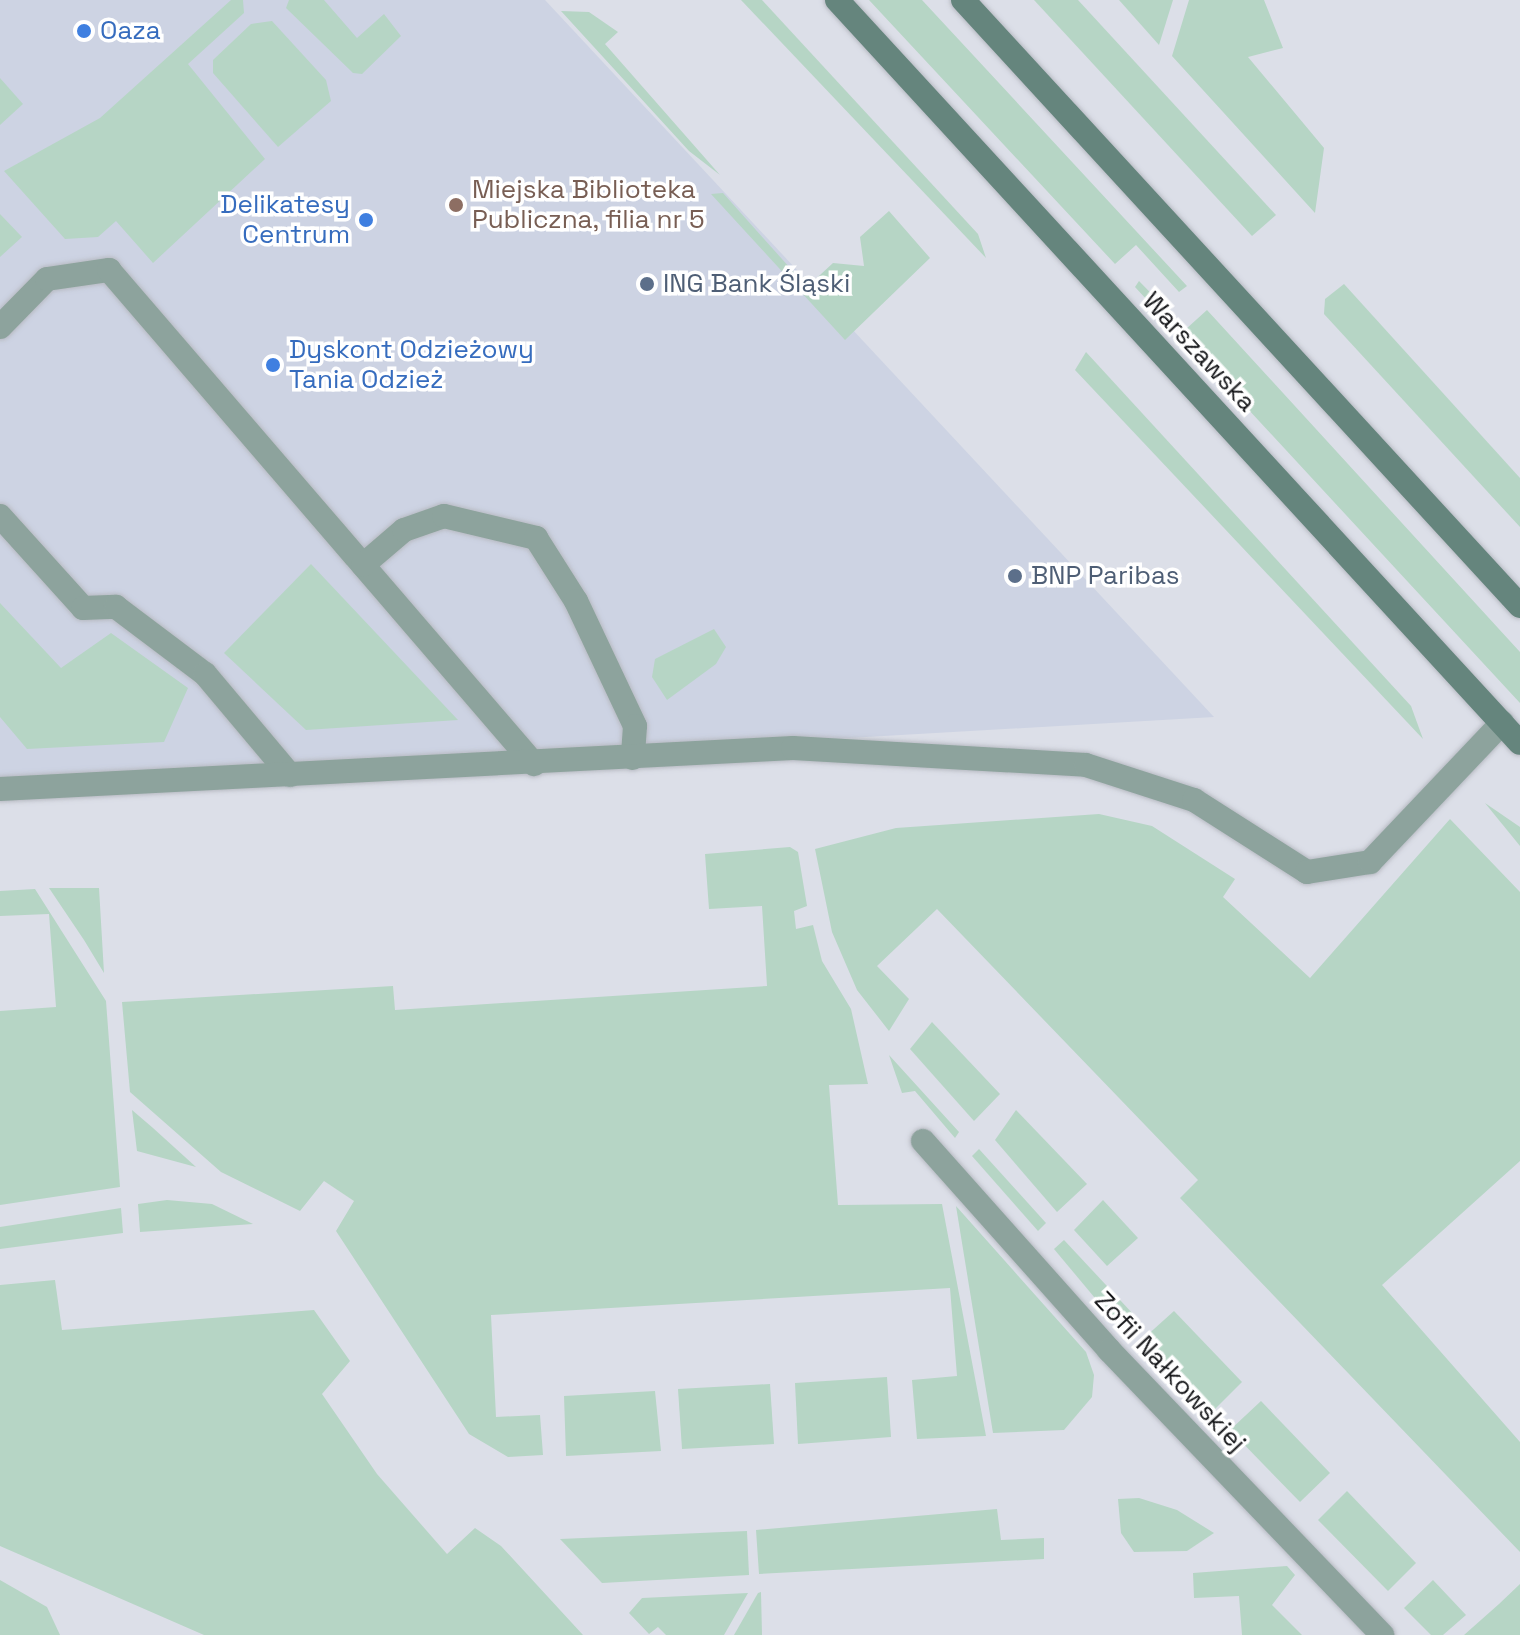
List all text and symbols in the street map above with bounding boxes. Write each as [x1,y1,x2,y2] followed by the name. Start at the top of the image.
[100,15,161,47] place label: Oaza
[75,22,93,40] marker: Oaza
[472,174,705,236] place label: Miejska Biblioteka Publiczna, filia nr 5
[220,189,350,250] place label: Delikatesy Centrum
[447,196,465,214] marker: Miejska Biblioteka Publiczna, filia nr 5
[357,211,375,229] marker: Delikatesy Centrum
[663,268,850,300] place label: ING Bank Śląski
[638,275,656,293] marker: ING Bank Śląski
[1136,286,1262,418] street label: Warszawska
[289,334,534,396] place label: Dyskont Odzieżowy Tania Odzież
[264,356,282,374] marker: Dyskont Odzieżowy Tania Odzież
[1031,560,1180,592] place label: BNP Paribas
[1006,567,1024,585] marker: BNP Paribas
[1088,1285,1252,1459] street label: Zofii Nałkowskiej

